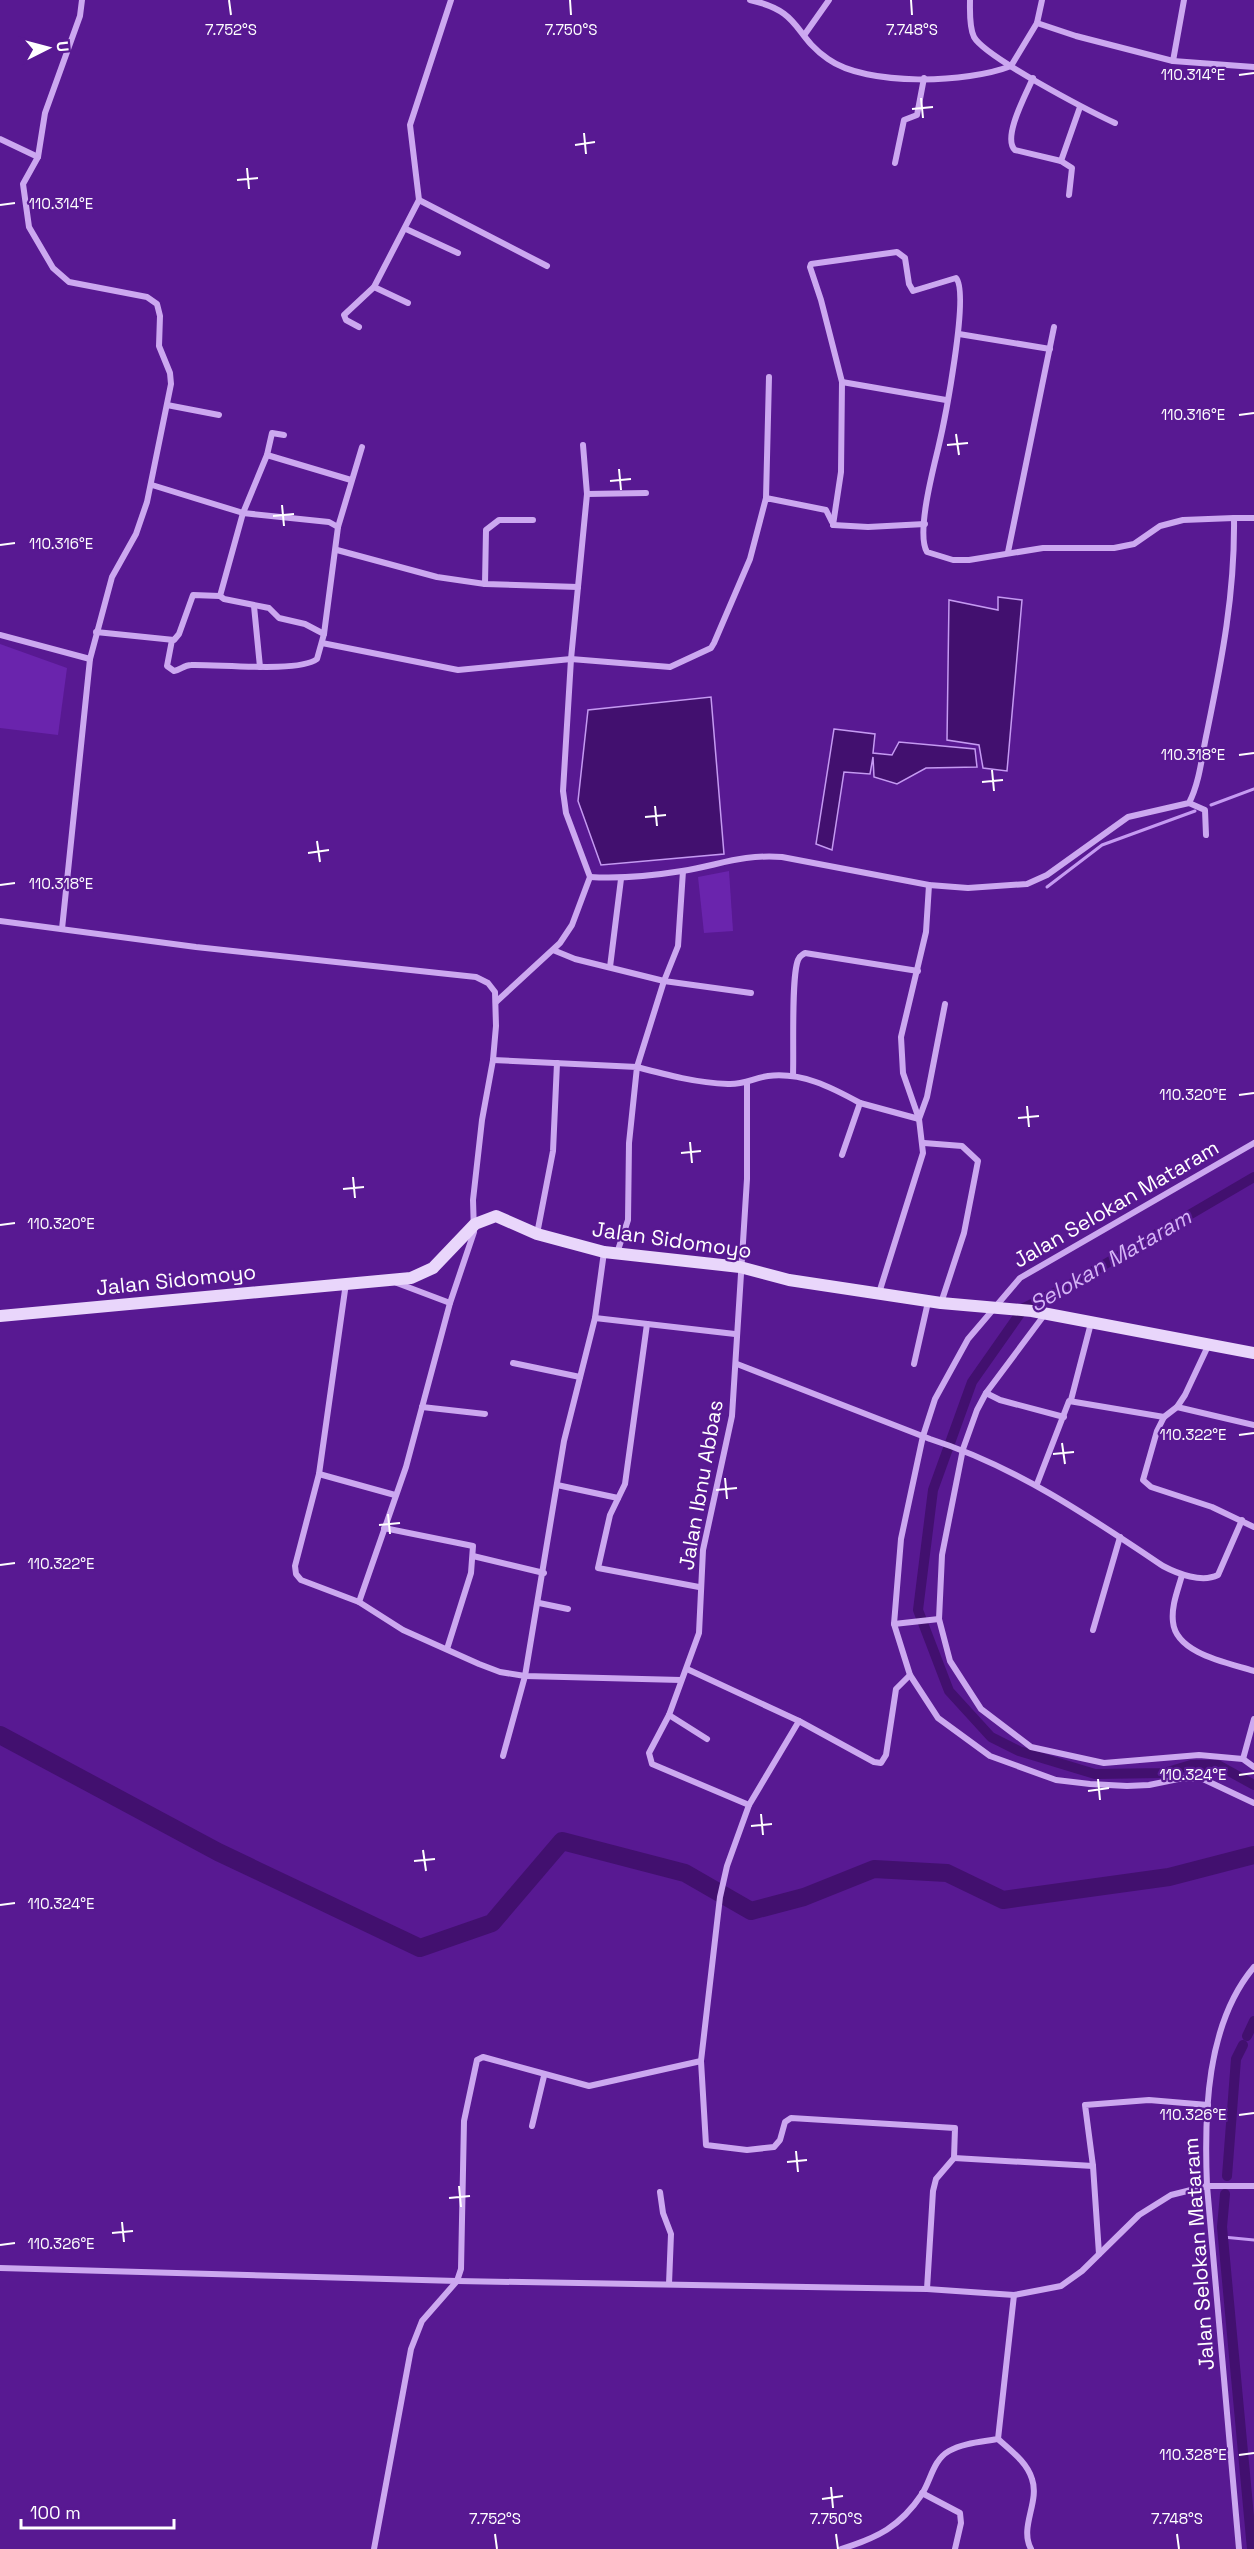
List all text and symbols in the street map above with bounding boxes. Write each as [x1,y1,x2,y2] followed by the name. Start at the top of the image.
[18,18,78,78] north arrow
[205,20,257,39] text: 7.752°S
[545,20,597,39] text: 7.750°S
[886,20,938,39] text: 7.748°S
[51,40,73,53] text: U
[1161,65,1225,84] text: 110.314°E
[29,194,93,213] text: 110.314°E
[1161,405,1225,424] text: 110.316°E
[29,534,93,553] text: 110.316°E
[1161,745,1225,764] text: 110.318°E
[29,874,93,893] text: 110.318°E
[1159,1085,1227,1104] text: 110.320°E
[1009,1135,1223,1273] street label: Jalan Selokan Mataram
[1025,1203,1195,1317] water label: Selokan Mataram
[27,1214,95,1233] text: 110.320°E
[591,1215,754,1264] street label: Jalan Sidomoyo
[95,1258,257,1301] street label: Jalan Sidomoyo
[672,1398,729,1572] street label: Jalan Ibnu Abbas
[1159,1425,1227,1444] text: 110.322°E
[27,1554,95,1573] text: 110.322°E
[1160,1765,1226,1784] text: 110.324°E
[28,1894,94,1913] text: 110.324°E
[1159,2105,1227,2124] text: 110.326°E
[1177,2137,1220,2371] street label: Jalan Selokan Mataram
[27,2234,95,2253] text: 110.326°E
[1159,2445,1227,2464] text: 110.328°E
[21,2492,174,2530] scale bar
[30,2501,81,2524] text: 100 m
[469,2509,521,2528] text: 7.752°S
[810,2509,862,2528] text: 7.750°S
[1151,2509,1203,2528] text: 7.748°S

